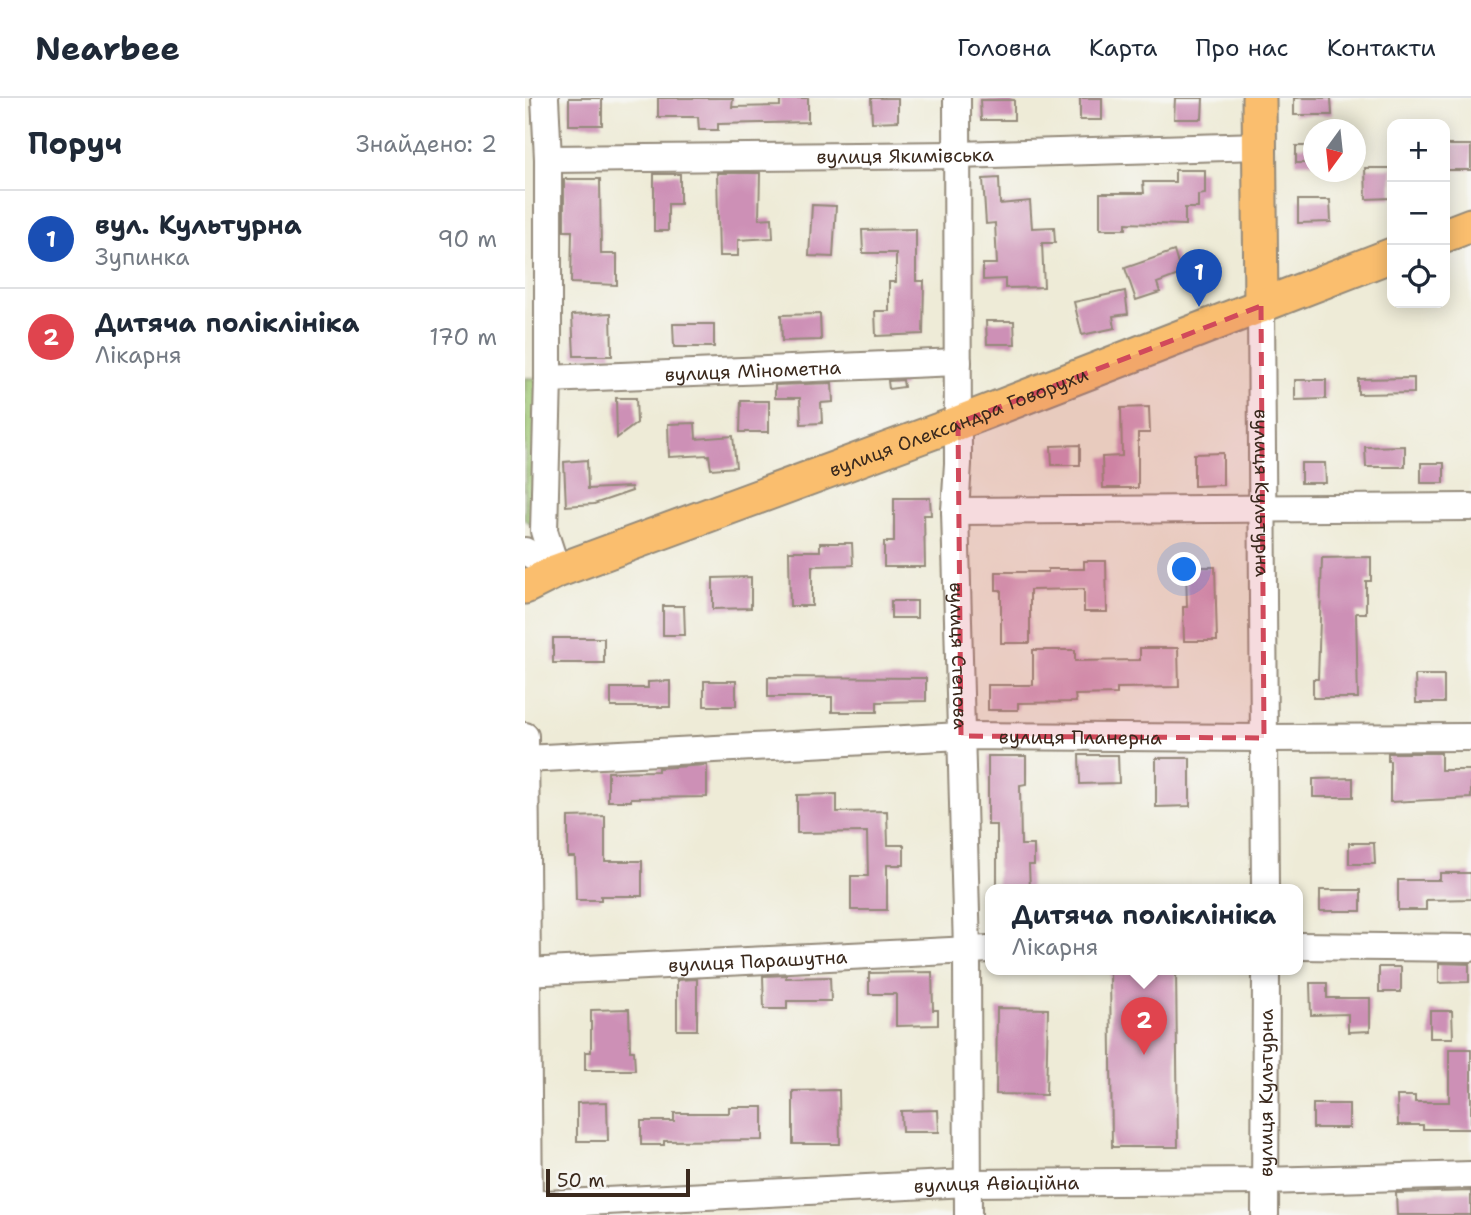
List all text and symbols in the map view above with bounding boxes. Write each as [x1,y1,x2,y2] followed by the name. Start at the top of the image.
[35,26,180,71] text: Nearbee
[957,32,1051,64] text: Головна
[1089,32,1158,64] text: Карта
[1196,32,1289,64] text: Про нас
[1327,32,1436,64] text: Контакти
[1303,119,1366,182] north arrow
[1387,119,1450,308] map controls
[1387,119,1450,182] button: +
[28,123,122,164] text: Поруч
[356,129,497,159] text: Знайдено: 2
[816,141,994,169] street label: вулиця Якимівська
[1387,182,1450,245] button: −
[95,207,302,242] text: вул. Культурна
[46,224,56,254] text: 1
[437,224,497,254] text: 90 m
[95,242,190,272] text: Зупинка
[1387,245,1450,308] button: locate
[1176,249,1222,307] pin: 1
[95,305,360,340] text: Дитяча поліклініка
[43,322,59,352] text: 2
[429,322,497,352] text: 170 m
[95,340,182,370] text: Лікарня
[664,354,842,387] street label: вулиця Мінометна
[825,361,1091,482] street label: вулиця Олександра Говорухи
[1249,409,1275,577] street label: вулиця Культурна
[1167,552,1201,586] your location
[944,582,973,730] street label: вулиця Степова
[999,724,1162,750] street label: вулиця Планерна
[985,884,1303,975] popup
[1012,897,1276,932] text: Дитяча поліклініка
[1012,932,1098,962] text: Лікарня
[668,944,848,977] street label: вулиця Парашутна
[1121,997,1167,1055] pin: 2
[1253,1009,1278,1177] street label: вулиця Культурна
[546,1166,689,1198] scale bar
[557,1168,605,1193] text: 50 m
[913,1170,1079,1198] street label: вулиця Авіаційна

